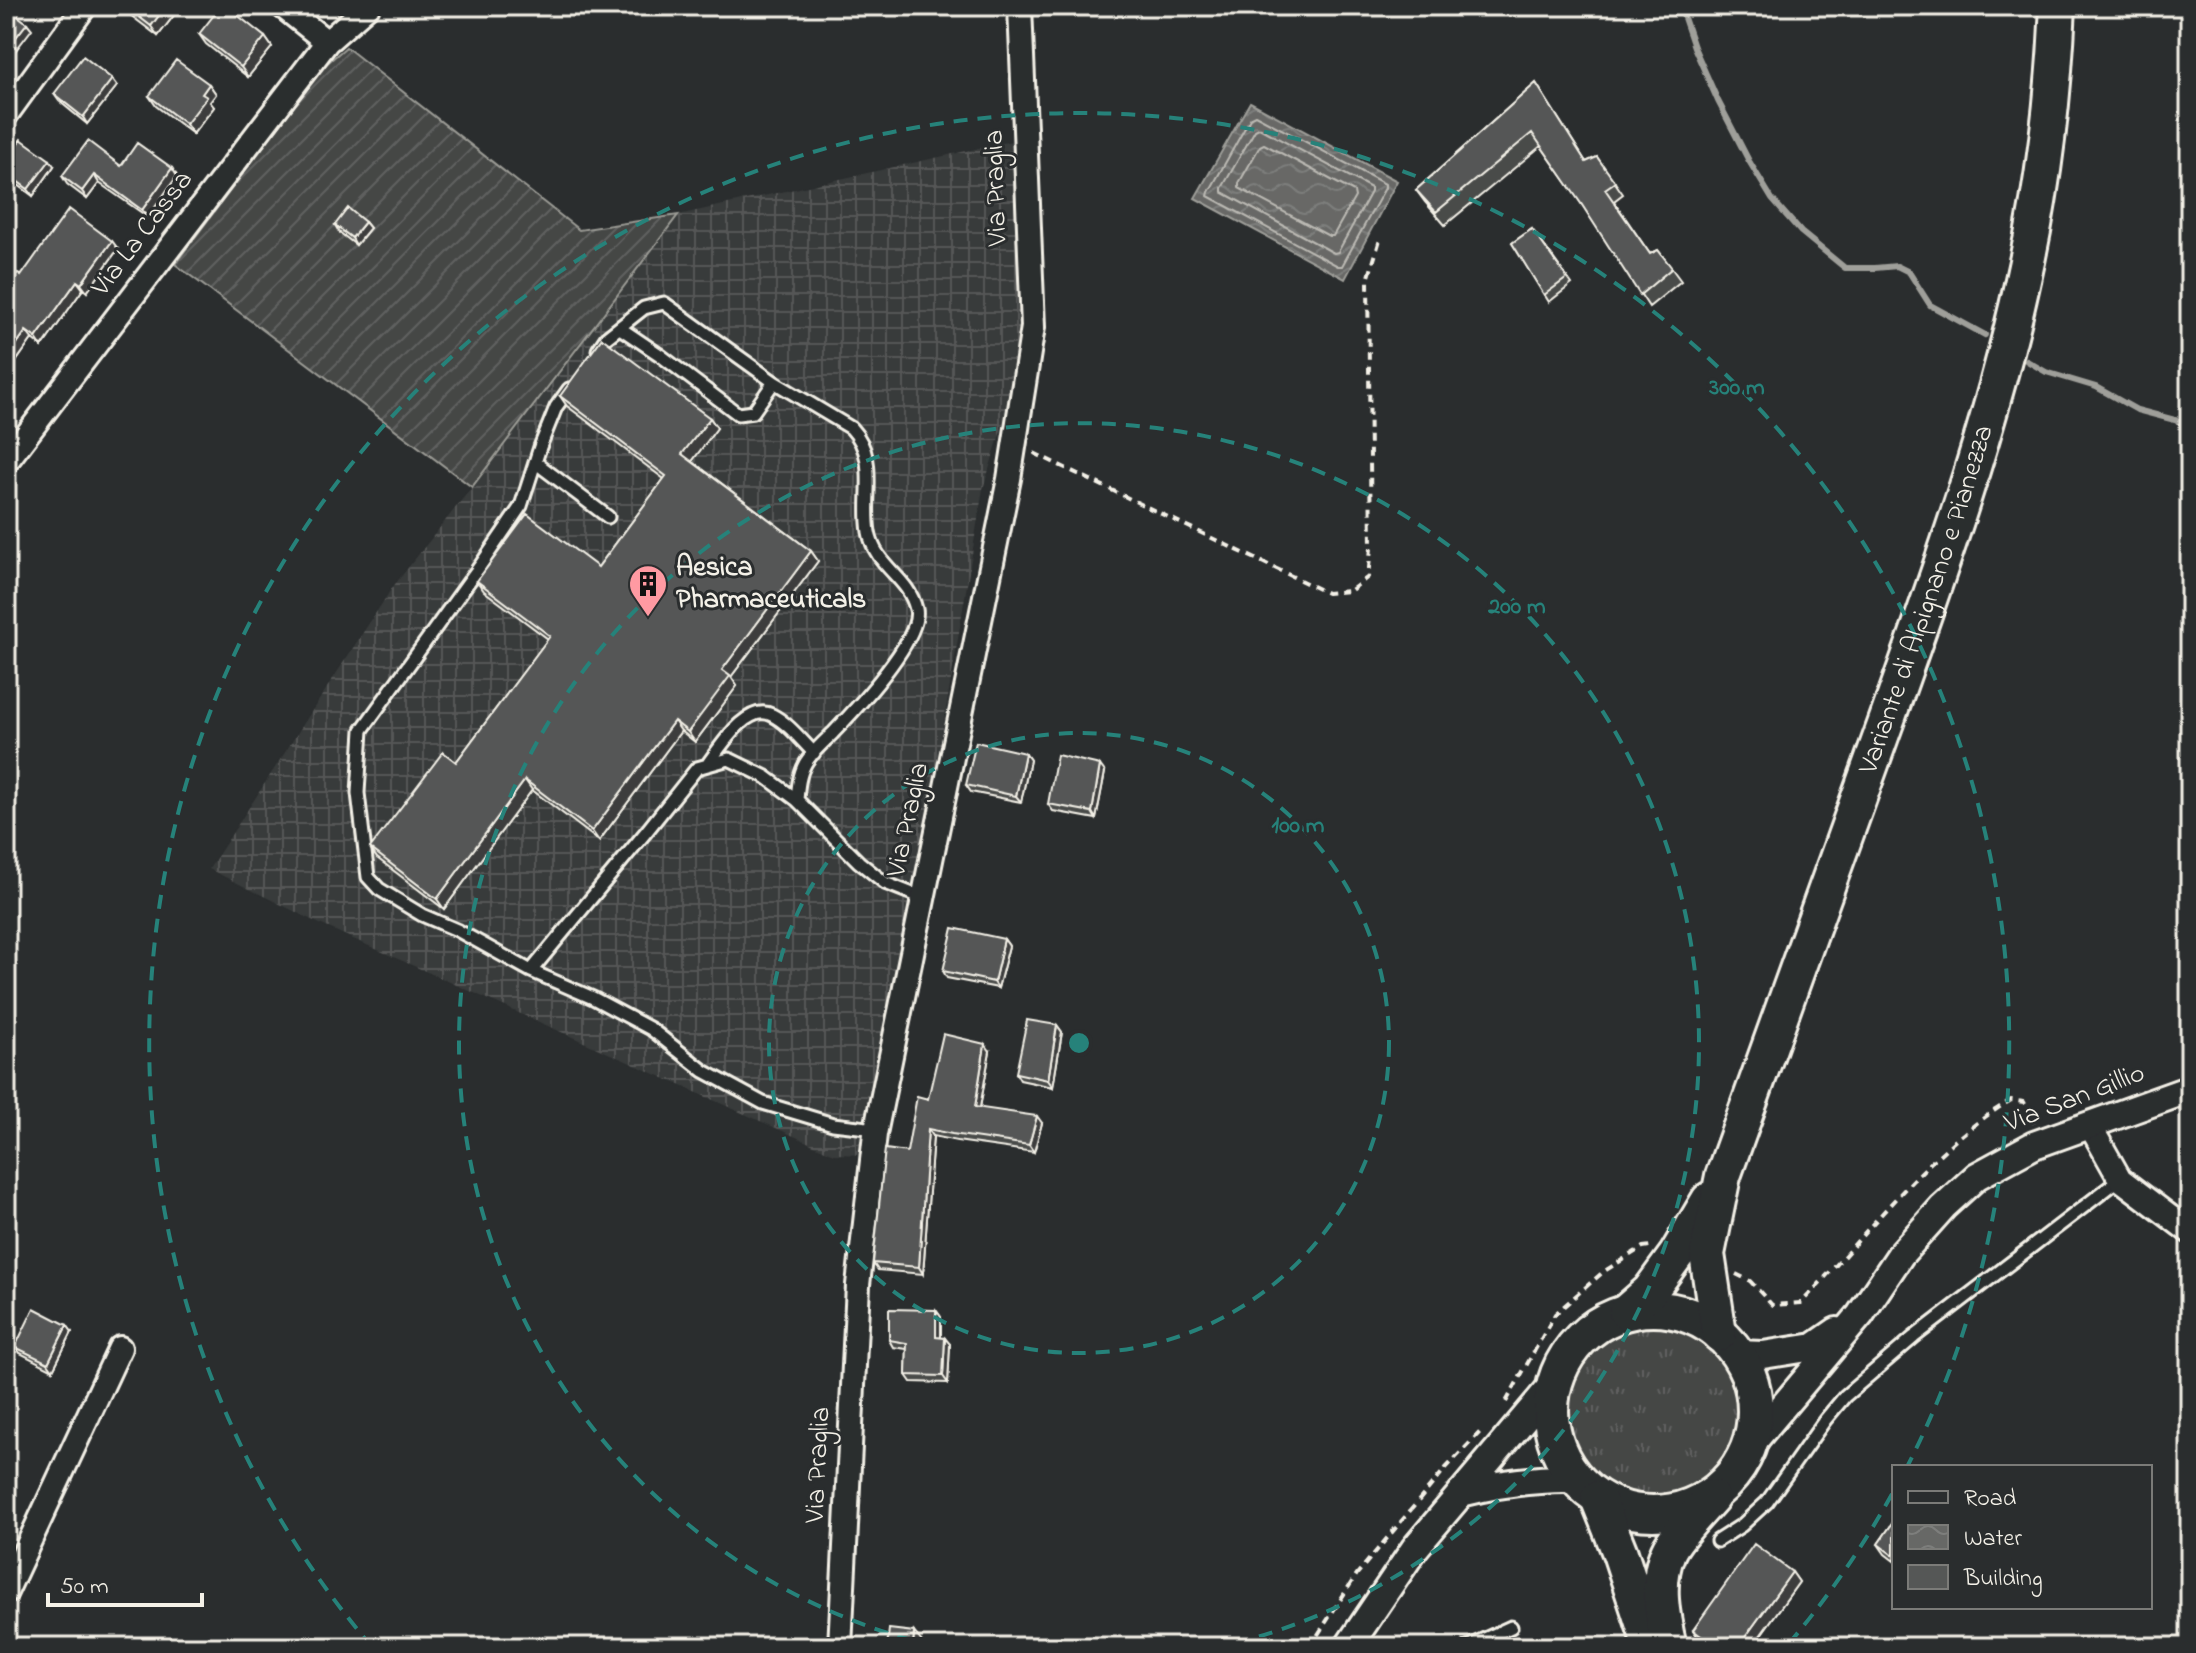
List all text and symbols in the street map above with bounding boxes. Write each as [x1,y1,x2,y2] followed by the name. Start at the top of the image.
[974,129,1020,248] street label: Via Praglia
[81,162,204,306] street label: Via La Cassa
[1708,371,1765,406] text: 300 m
[1848,420,2005,781] street label: Variante di Alpignano e Pianezza
[676,548,866,621] place label: Aesica Pharmaceuticals
[627,563,669,618] building icon: Aesica Pharmaceuticals
[1487,590,1546,625] text: 200 m
[877,759,941,882] street label: Via Praglia
[1272,809,1325,844] text: 100 m
[1065,1029,1093,1057] centre of rings
[1998,1053,2151,1145] street label: Via San Gillio
[795,1406,843,1525] street label: Via Praglia
[1892,1465,2152,1609] legend
[1964,1482,2017,1517] text: Road
[1964,1522,2022,1557] text: Water
[48,1557,202,1607] scale bar
[1963,1562,2043,1597] text: Building
[60,1570,109,1605] text: 50 m

